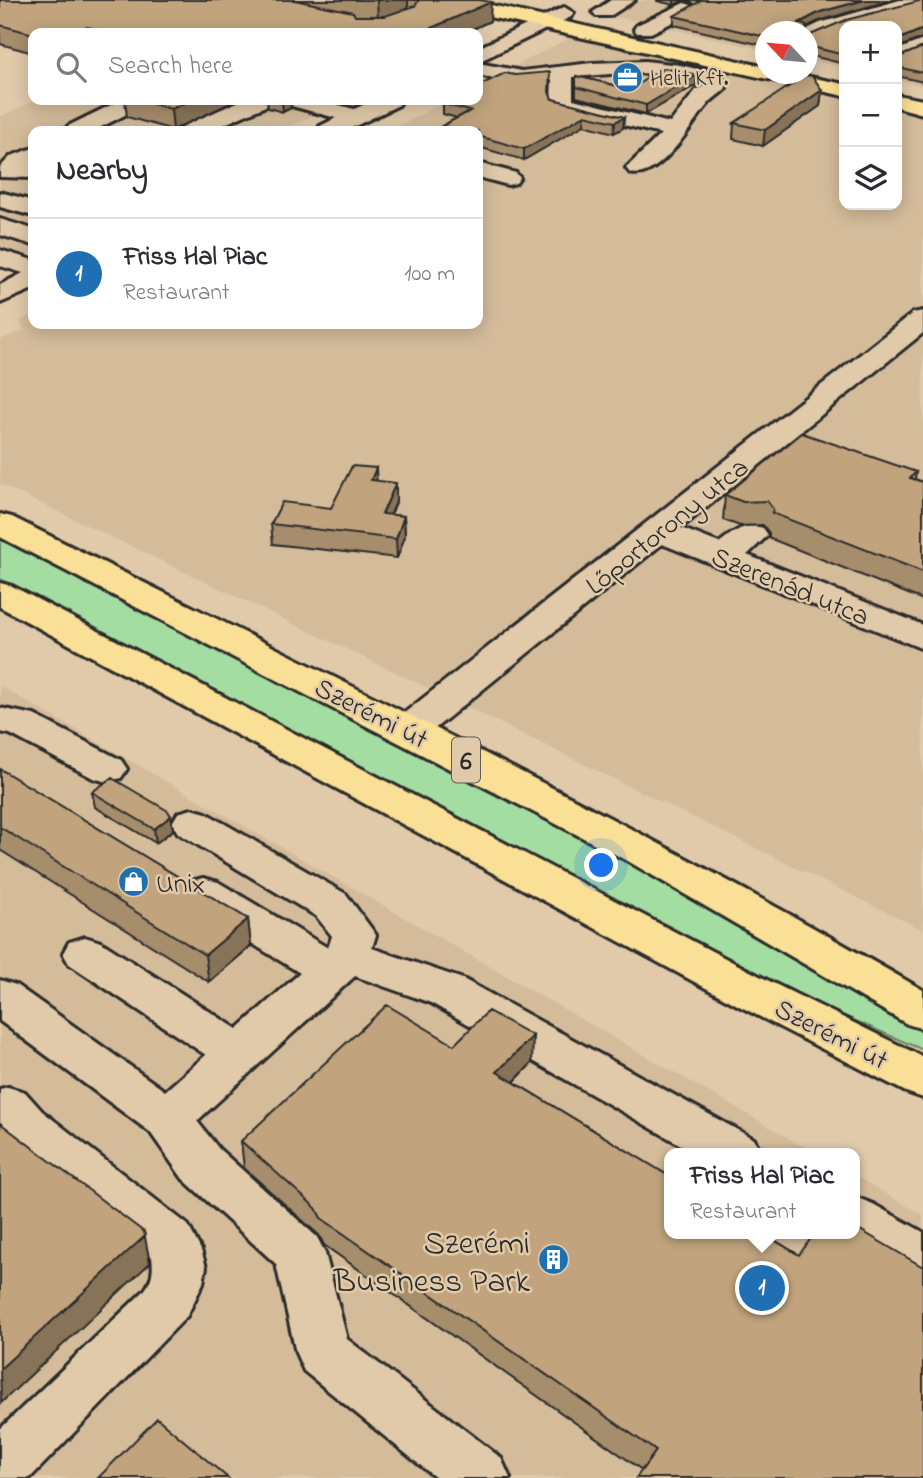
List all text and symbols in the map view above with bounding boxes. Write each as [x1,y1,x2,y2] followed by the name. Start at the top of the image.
[755,21,818,84] north arrow
[839,21,902,210] map controls
[839,21,902,84] button: +
[28,28,483,105] search box
[52,48,90,86] icon: search
[108,48,233,86] text: Search here
[610,60,644,94] office icon: Helit Kft.
[650,63,729,96] place label: Helit Kft.
[839,84,902,147] button: −
[839,147,902,210] button: layers
[56,150,148,194] text: Nearby
[123,239,267,277] text: Friss Hal Piac
[75,258,83,291] text: 1
[404,258,455,291] text: 100 m
[123,277,230,310] text: Restaurant
[578,449,759,607] street label: Lőportorony utca
[705,538,875,639] street label: Szerenád utca
[306,669,434,761] street label: Szerémi út
[452,738,480,782] road number: 6
[584,848,618,882] your location
[116,865,150,899] shop icon: Unix
[156,865,205,906] place label: Unix
[766,990,894,1082] street label: Szerémi út
[664,1148,860,1239] popup
[690,1158,834,1196] text: Friss Hal Piac
[690,1196,796,1229] text: Restaurant
[333,1221,531,1307] place label: Szerémi Business Park
[536,1243,570,1277] building icon: Szerémi Business Park
[739,1262,785,1314] pin: 1

